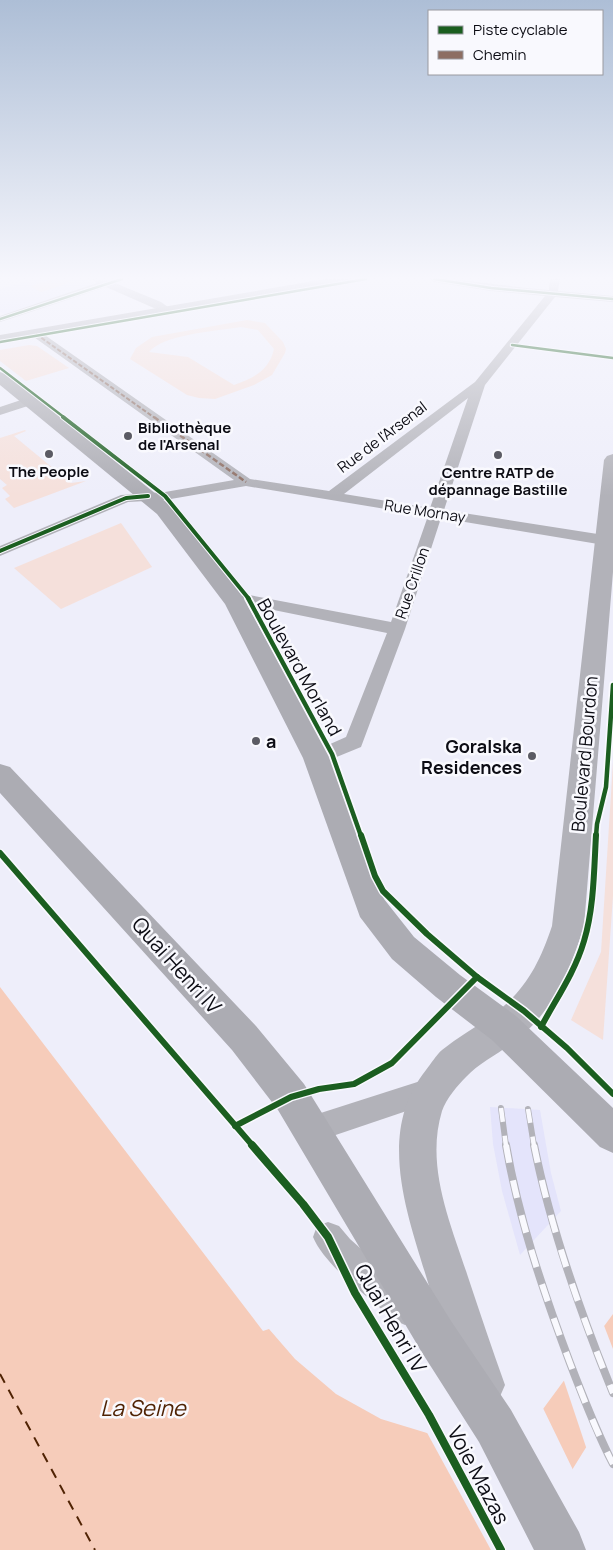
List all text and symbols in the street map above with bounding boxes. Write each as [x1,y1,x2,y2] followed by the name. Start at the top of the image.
[428,10,603,75] legend
[473,19,568,40] text: Piste cyclable
[473,44,526,65] text: Chemin
[333,396,431,478] street label: Rue de l'Arsenal
[138,417,231,455] place label: Bibliothèque de l'Arsenal
[122,430,134,442] marker: Bibliothèque de l'Arsenal
[43,448,55,460] marker: The People
[492,449,504,461] marker: Centre RATP de dépannage Bastille
[9,461,89,482] place label: The People
[429,462,568,500] place label: Centre RATP de dépannage Bastille
[383,494,467,528] street label: Rue Mornay
[390,544,434,622] street label: Rue Crillon
[252,594,348,740] street label: Boulevard Morland
[565,675,603,833] street label: Boulevard Bourdon
[266,729,276,753] place label: a
[421,734,522,779] place label: Goralska Residences
[250,735,262,747] marker: a
[526,750,538,762] marker: Goralska Residences
[126,910,228,1020] street label: Quai Henri IV
[349,1258,434,1378] street label: Quai Henri IV
[100,1393,187,1423] water label: La Seine
[441,1421,517,1529] street label: Voie Mazas

